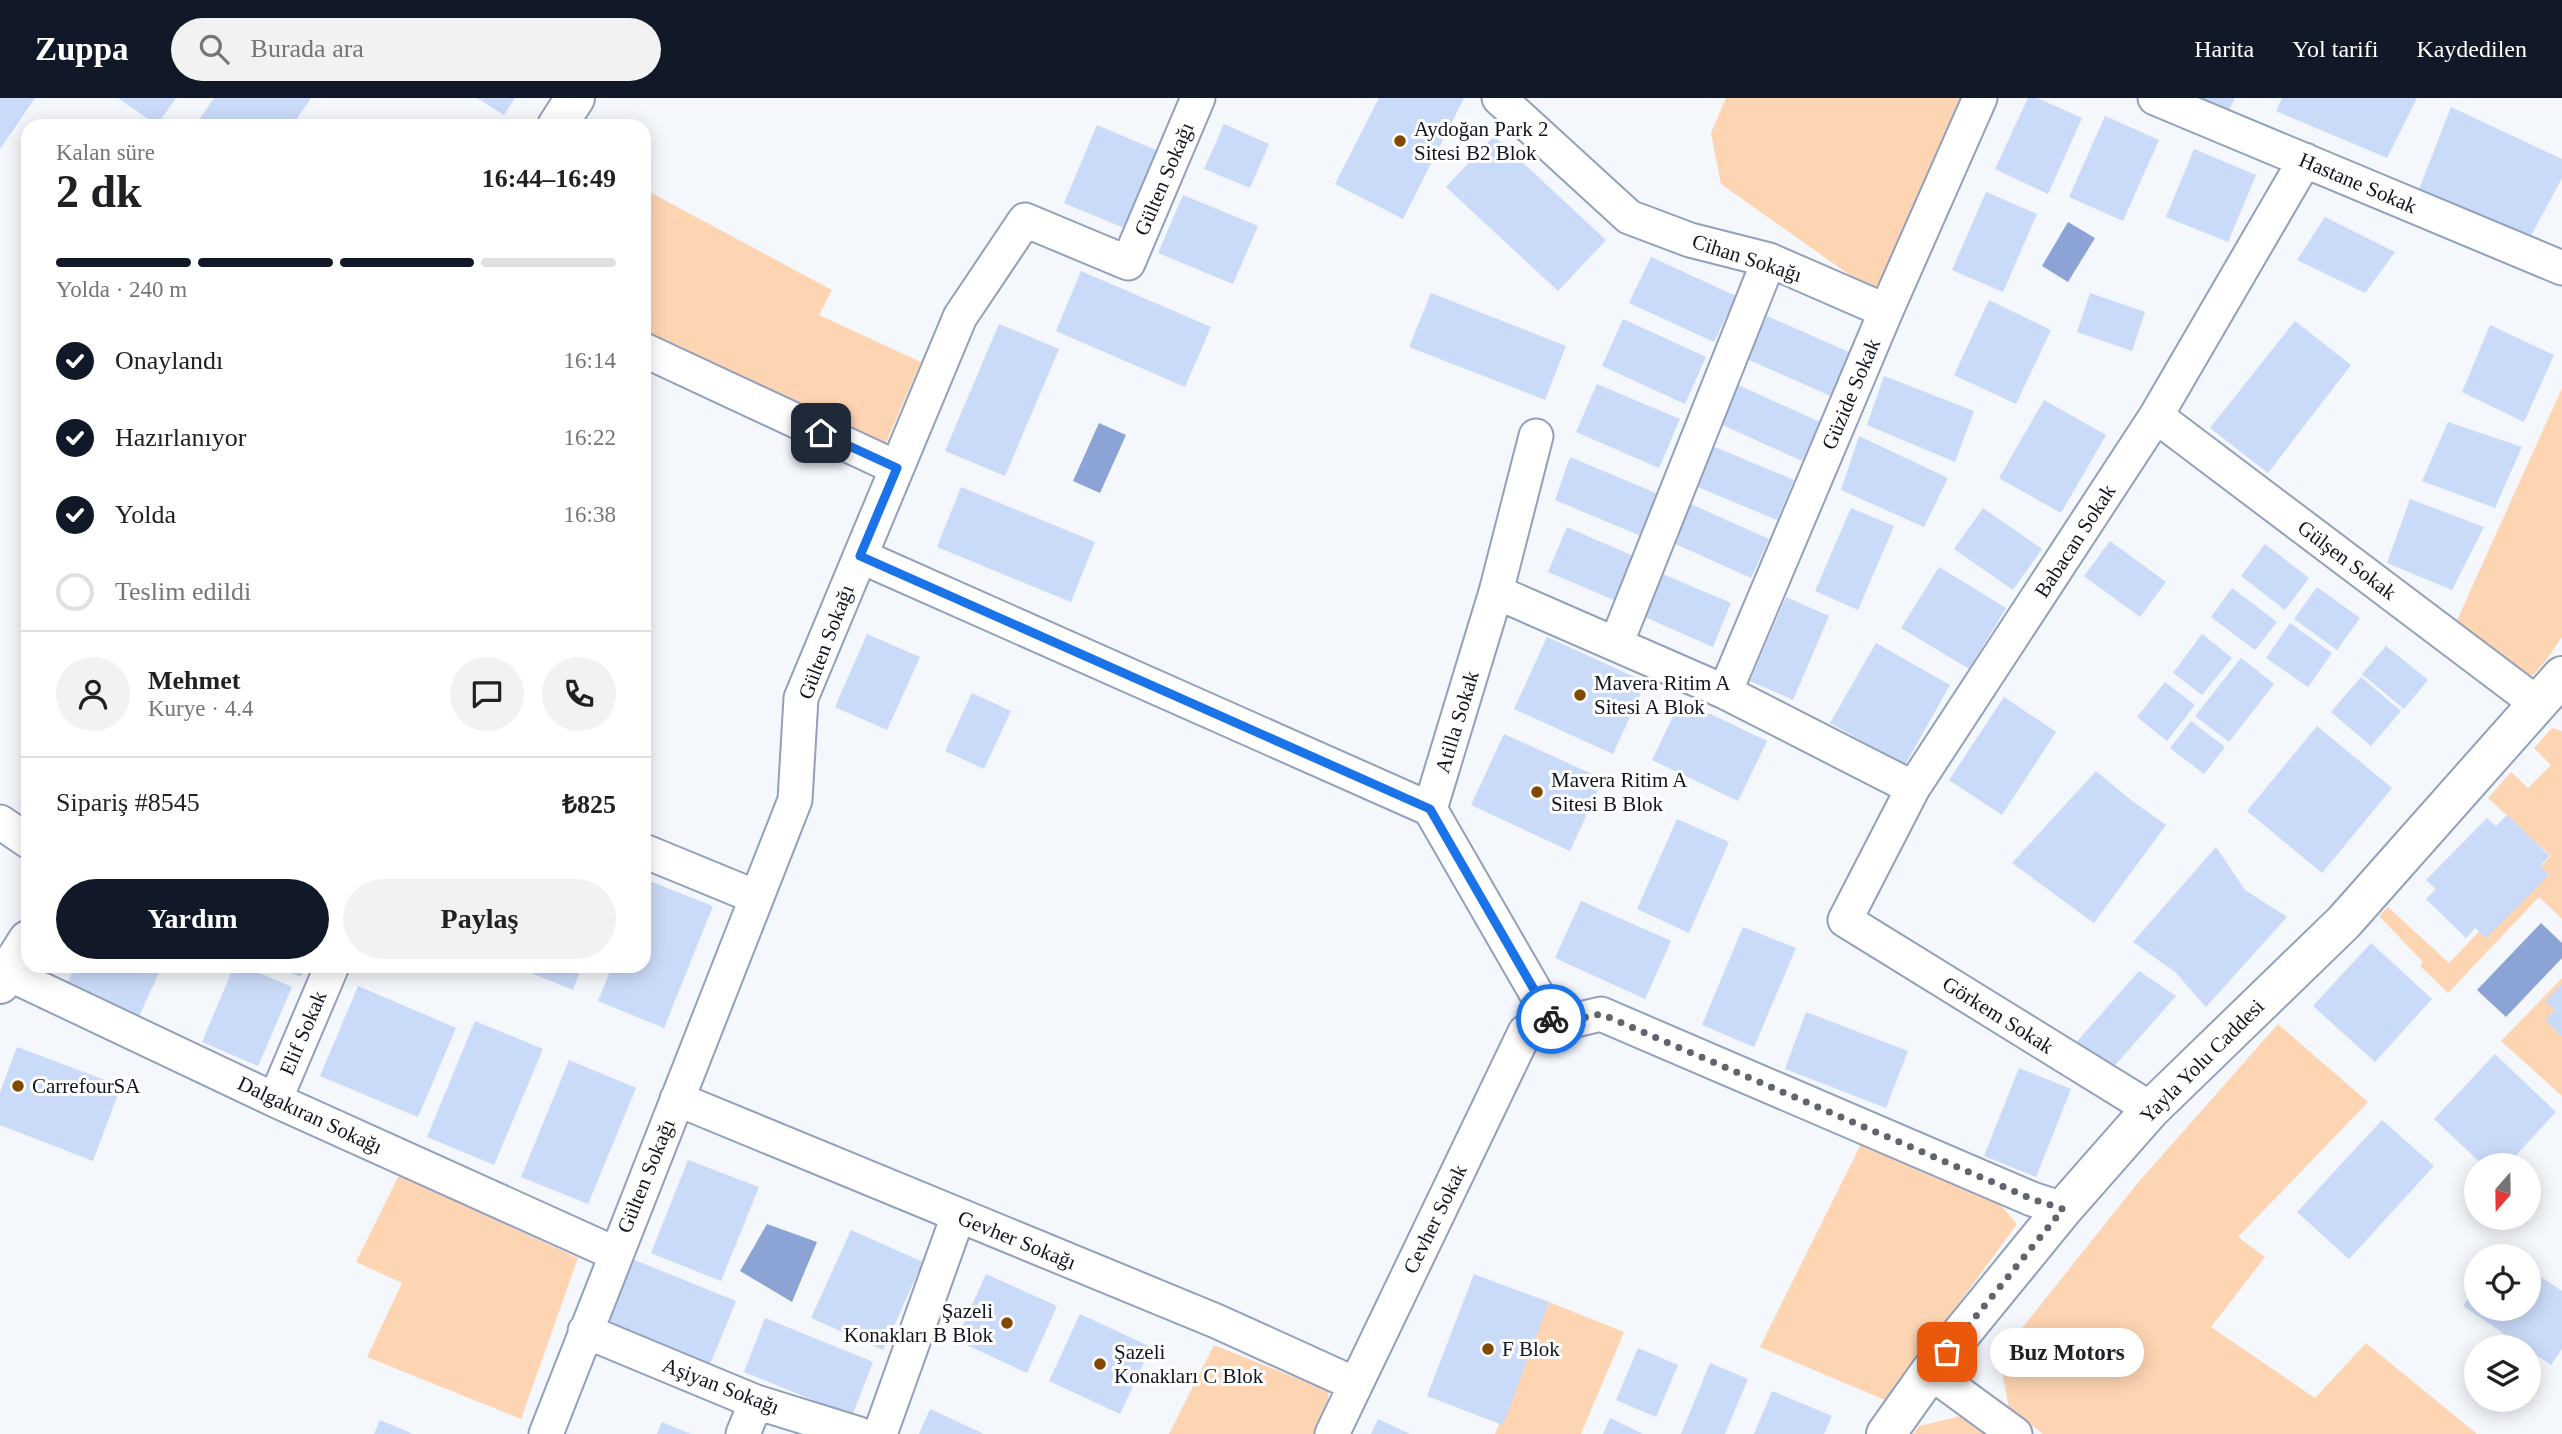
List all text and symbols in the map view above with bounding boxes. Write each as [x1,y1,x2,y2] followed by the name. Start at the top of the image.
[171,18,661,81] search box
[195,30,233,68] icon: search
[35,31,129,67] text: Zuppa
[251,34,364,63] text: Burada ara
[2194,36,2254,62] text: Harita
[2292,36,2378,62] text: Yol tarifi
[2416,36,2527,62] text: Kaydedilen
[1414,117,1549,165] place label: Aydoğan Park 2 Sitesi B2 Blok
[1129,119,1199,239] street label: Gülten Sokağı
[1392,133,1408,149] marker: Aydoğan Park 2 Sitesi B2 Blok
[56,140,155,165] text: Kalan süre
[2296,147,2421,219] street label: Hastane Sokak
[482,164,616,193] text: 16:44–16:49
[56,166,142,217] text: 2 dk
[1689,229,1805,287] street label: Cihan Sokağı
[56,277,187,302] text: Yolda · 240 m
[1817,334,1885,453] street label: Güzide Sokak
[56,342,94,380] icon: check
[115,346,223,375] text: Onaylandı
[564,348,616,373] text: 16:14
[791,403,851,463] pin
[802,414,840,452] icon: home
[56,419,94,457] icon: check
[115,423,246,452] text: Hazırlanıyor
[564,425,616,450] text: 16:22
[2030,480,2121,602] street label: Babacan Sokak
[56,496,94,534] icon: check
[115,500,176,529] text: Yolda
[564,502,616,527] text: 16:38
[2293,515,2401,605] street label: Gülşen Sokak
[115,577,251,606] text: Teslim edildi
[793,581,859,703] street label: Gülten Sokağı
[56,657,130,731] button: person
[450,657,524,731] button: chat
[542,657,616,731] button: phone
[148,666,240,695] text: Mehmet
[1430,668,1484,776] street label: Atilla Sokak
[1594,671,1731,719] place label: Mavera Ritim A Sitesi A Blok
[1572,687,1588,703] marker: Mavera Ritim A Sitesi A Blok
[148,696,253,721] text: Kurye · 4.4
[1551,768,1688,816] place label: Mavera Ritim A Sitesi B Blok
[1529,784,1545,800] marker: Mavera Ritim A Sitesi B Blok
[56,788,200,817] text: Sipariş #8545
[562,790,616,819] text: ₺825
[56,879,329,959] button: Yardım
[343,879,616,959] button: Paylaş
[1938,971,2058,1059] street label: Görkem Sokak
[1516,984,1586,1054] courier
[275,987,332,1079] street label: Elif Sokak
[2135,994,2269,1128] street label: Yayla Yolu Caddesi
[1532,1000,1570,1038] icon: bike
[234,1071,386,1159] street label: Dalgakıran Sokağı
[32,1074,141,1098] place label: CarrefourSA
[10,1078,26,1094] marker: CarrefourSA
[612,1115,680,1236] street label: Gülten Sokağı
[2464,1153,2541,1230] north arrow
[2464,1153,2541,1412] map controls
[1398,1160,1472,1277] street label: Cevher Sokak
[954,1205,1080,1275] street label: Gevher Sokağı
[2464,1244,2541,1321] button: locate
[844,1299,993,1347] place label: Şazeli Konakları B Blok
[999,1315,1015,1331] marker: Şazeli Konakları B Blok
[1917,1322,1977,1382] pin
[1989,1328,2143,1376] callout: Buz Motors
[1928,1333,1966,1371] icon: bag
[2464,1335,2541,1412] button: layers
[1502,1337,1560,1361] place label: F Blok
[1114,1340,1264,1388] place label: Şazeli Konakları C Blok
[2009,1340,2125,1365] text: Buz Motors
[1480,1341,1496,1357] marker: F Blok
[659,1353,783,1419] street label: Aşiyan Sokağı
[1092,1356,1108,1372] marker: Şazeli Konakları C Blok

